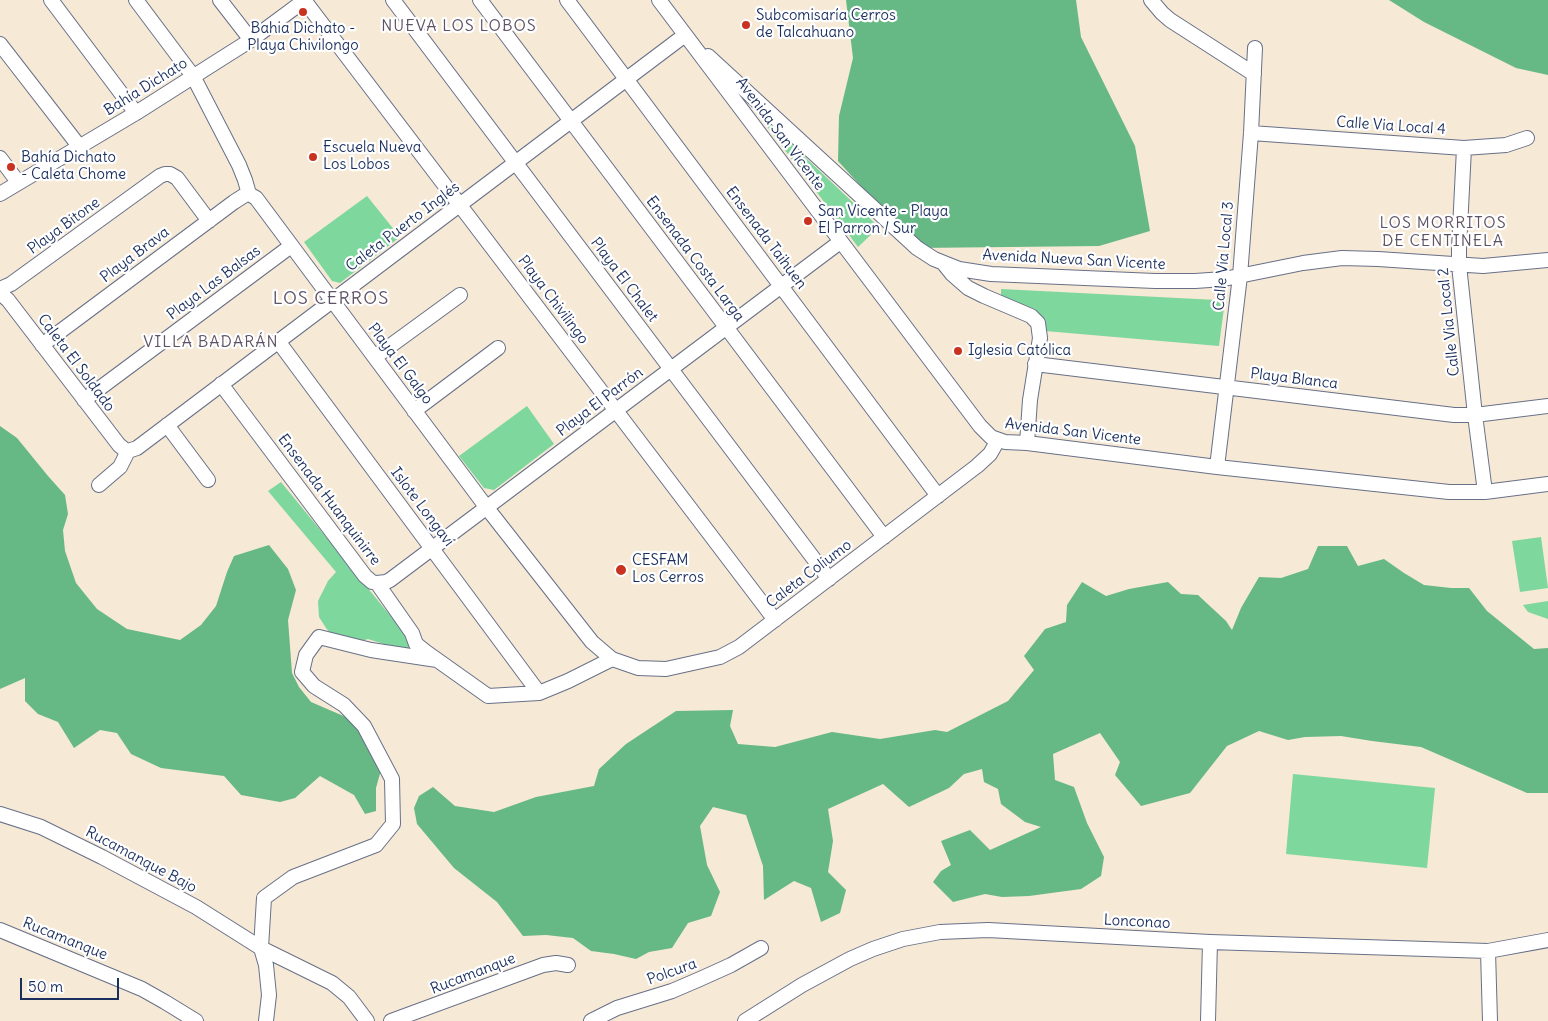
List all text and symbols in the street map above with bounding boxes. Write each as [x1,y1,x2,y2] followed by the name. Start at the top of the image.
[297,6,309,18] marker: Bahia Dichato - Playa Chivilongo
[756,7,896,42] place label: Subcomisaría Cerros de Talcahuano
[379,16,539,36] district label: NUEVA LOS LOBOS
[740,19,752,31] marker: Subcomisaría Cerros de Talcahuano
[247,20,359,55] place label: Bahia Dichato - Playa Chivilongo
[101,54,191,120] street label: Bahía Dichato
[732,74,828,194] street label: Avenida San Vicente
[1336,113,1446,139] street label: Calle Via Local 4
[323,139,421,174] place label: Escuela Nueva Los Lobos
[21,149,126,184] place label: Bahía Dichato - Caleta Chome
[307,151,319,163] marker: Escuela Nueva Los Lobos
[5,161,17,173] marker: Bahía Dichato - Caleta Chome
[343,178,463,276] street label: Caleta Puerto Inglés
[722,183,810,293] street label: Ensenada Taihuen
[642,193,748,325] street label: Ensenada Costa Larga
[24,194,104,258] street label: Playa Bitone
[1210,201,1238,311] street label: Calle Via Local 3
[818,203,948,238] place label: San Vicente - Playa El Parron / Sur
[1378,213,1508,251] district label: LOS MORRITOS DE CENTINELA
[802,215,814,227] marker: San Vicente - Playa El Parron / Sur
[97,223,173,287] street label: Playa Brava
[586,234,662,326] street label: Playa El Chalet
[164,242,264,324] street label: Playa Las Balsas
[982,246,1166,274] street label: Avenida Nueva San Vicente
[514,252,592,348] street label: Playa Chivilingo
[1434,267,1464,377] street label: Calle Via Local 2
[272,288,390,310] district label: LOS CERROS
[33,311,119,415] street label: Caleta El Soldado
[364,320,436,408] street label: Playa El Galgo
[142,332,280,352] district label: VILLA BADARÁN
[968,342,1071,360] place label: Iglesia Católica
[952,345,964,357] marker: Iglesia Católica
[553,364,647,440] street label: Playa El Parrón
[1249,365,1339,393] street label: Playa Blanca
[1004,415,1142,449] street label: Avenida San Vicente
[274,431,384,569] street label: Ensenada Huanquinirre
[386,464,458,550] street label: Islote Longaví
[763,536,855,612] street label: Caleta Coliumo
[632,552,704,587] place label: CESFAM Los Cerros
[614,563,628,577] marker: CESFAM Los Cerros
[82,823,200,897] street label: Rucamanque Bajo
[1103,911,1171,933] street label: Lonconao
[20,914,110,964] street label: Rucamanque
[428,950,518,998] street label: Rucamanque
[645,955,699,989] street label: Polcura
[22,968,121,1000] scale bar
[28,977,63,996] text: 50 m

